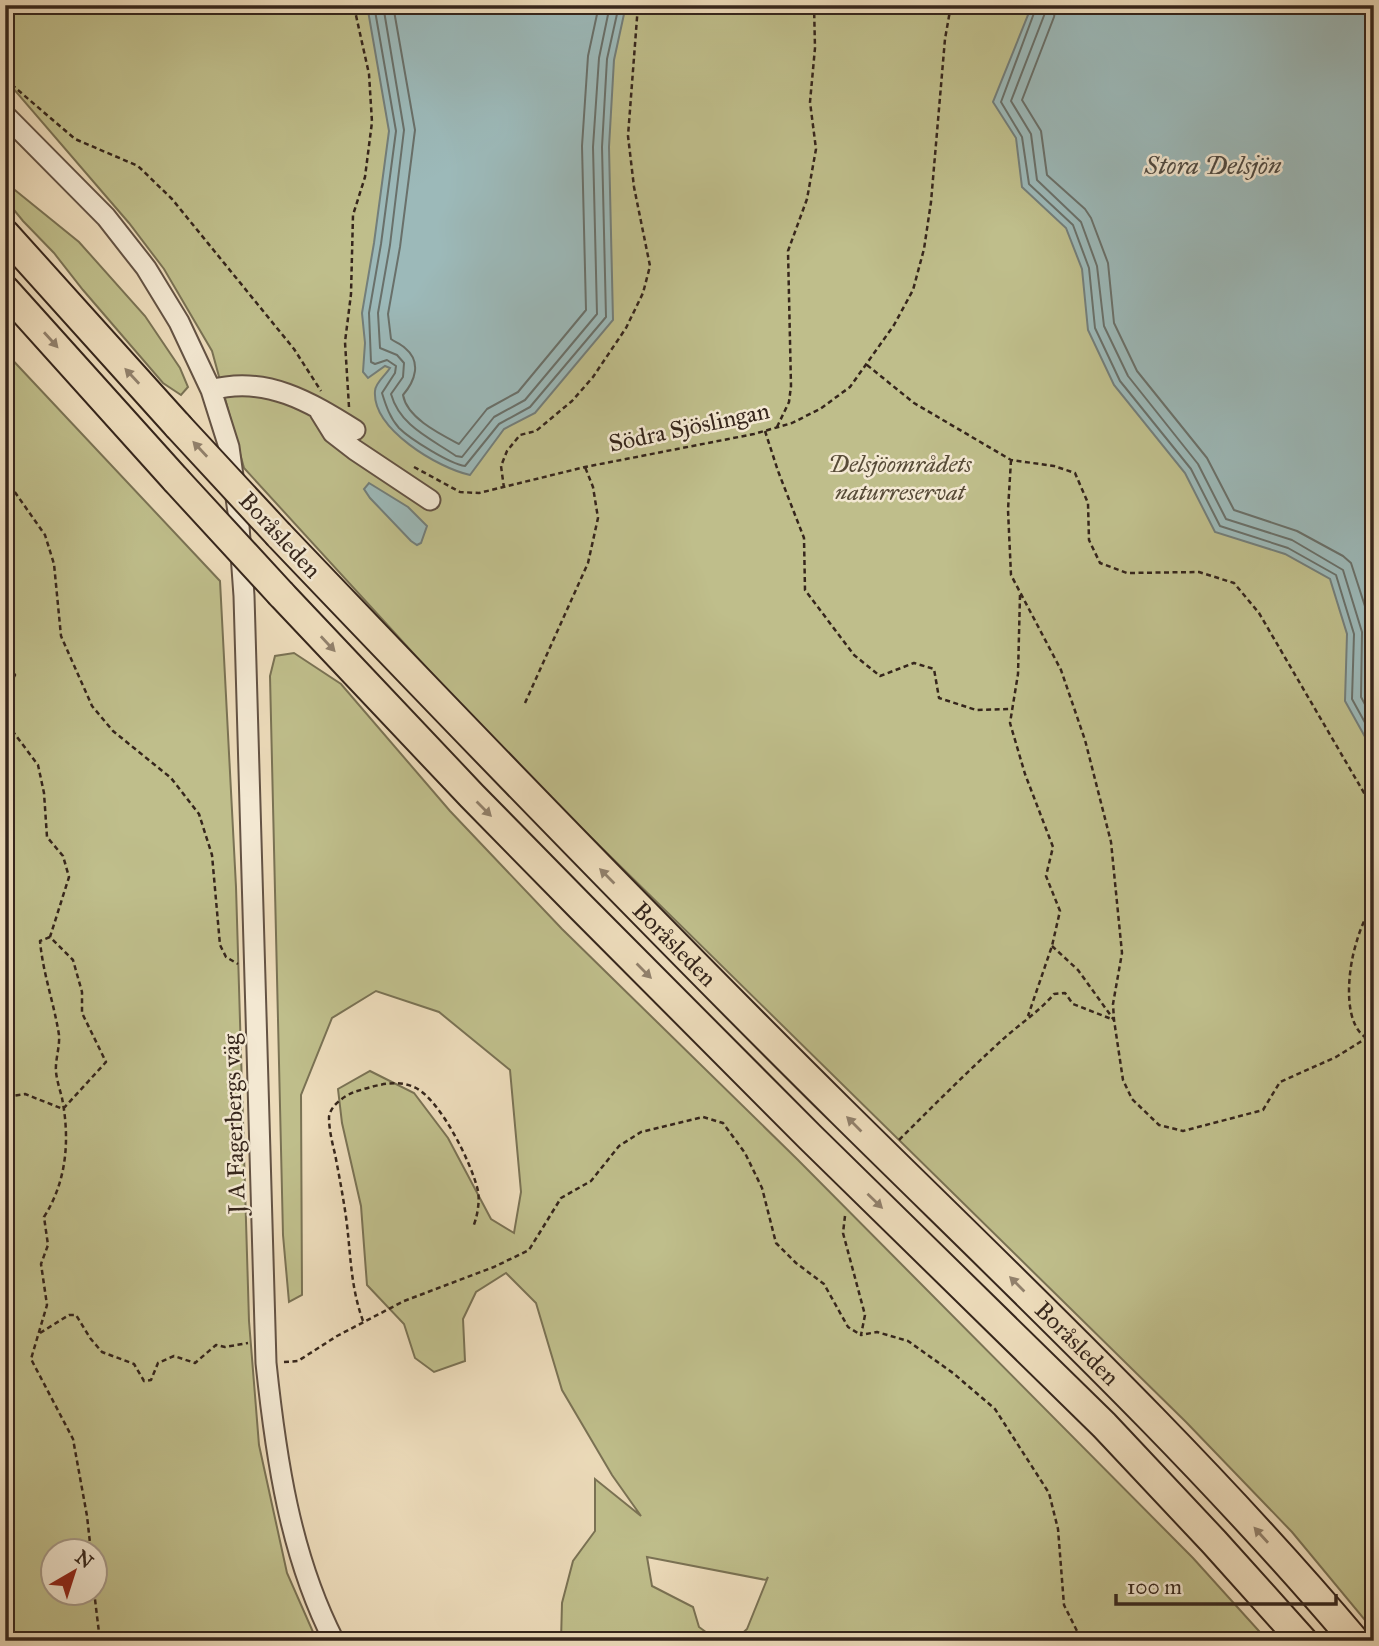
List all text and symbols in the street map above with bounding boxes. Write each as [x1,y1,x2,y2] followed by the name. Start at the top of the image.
[1143,149,1282,181] water label: Stora Delsjön
[43,332,58,349] one-way arrow
[124,367,140,385] one-way arrow
[606,395,772,459] street label: Södra Sjöslingan
[192,440,208,458] one-way arrow
[828,449,973,507] park label: Delsjöområdets naturreservat
[232,485,328,585] street label: Boråsleden
[320,635,337,652] one-way arrow
[476,800,492,817] one-way arrow
[599,868,616,885] one-way arrow
[626,895,723,993] street label: Boråsleden
[636,962,653,979] one-way arrow
[216,1033,252,1218] street label: J A Fagerbergs väg
[846,1116,863,1133] one-way arrow
[866,1192,883,1208] one-way arrow
[1008,1276,1025,1293] one-way arrow
[1028,1295,1126,1392] street label: Boråsleden
[1254,1526,1269,1543] one-way arrow
[38,1538,108,1608] north arrow
[71,1545,98,1573] text: N
[1116,1562,1337,1606] scale bar
[1127,1574,1182,1600] text: 100 m

